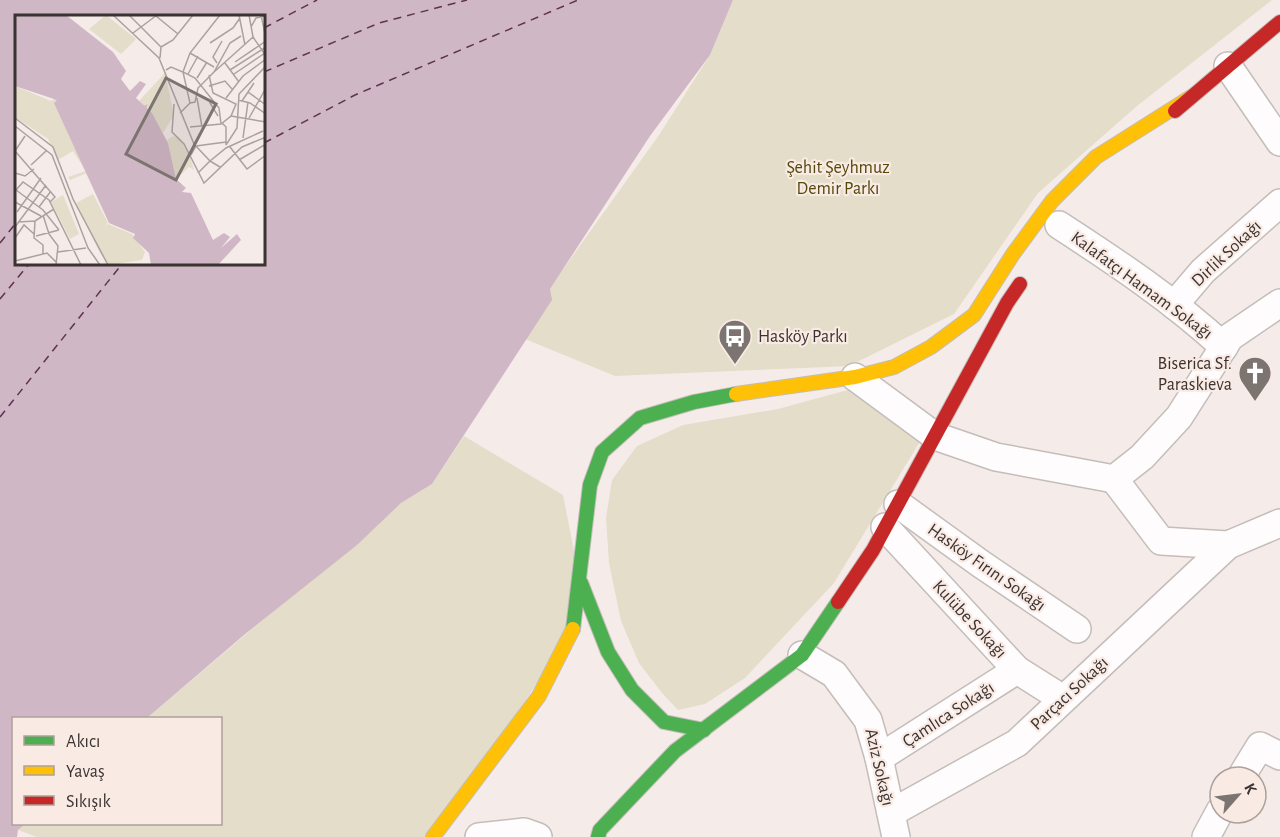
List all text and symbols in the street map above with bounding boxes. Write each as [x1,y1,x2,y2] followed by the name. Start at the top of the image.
[15,15,266,266] inset map
[786,159,890,198] park label: Şehit Şeyhmuz Demir Parkı
[1188,217,1265,290] street label: Dirlik Sokağı
[1067,229,1216,343] street label: Kalafatçı Hamam Sokağı
[717,318,753,365] bus stop icon: Hasköy Parkı
[758,328,848,346] place label: Hasköy Parkı
[1157,355,1232,394] place label: Biserica Sf. Paraskieva
[1237,355,1273,402] church icon: Biserica Sf. Paraskieva
[924,520,1049,615] street label: Hasköy Fırını Sokağı
[929,577,1010,662] street label: Kulübe Sokağı
[1028,654,1112,734] street label: Parçacı Sokağı
[900,679,997,751] street label: Çamlıca Sokağı
[12,717,222,825] legend
[861,727,897,808] street label: Aziz Sokağı
[66,733,100,751] text: Akıcı
[66,763,105,781] text: Yavaş
[1208,765,1268,825] north arrow
[1241,781,1260,797] text: K
[66,793,111,811] text: Sıkışık

